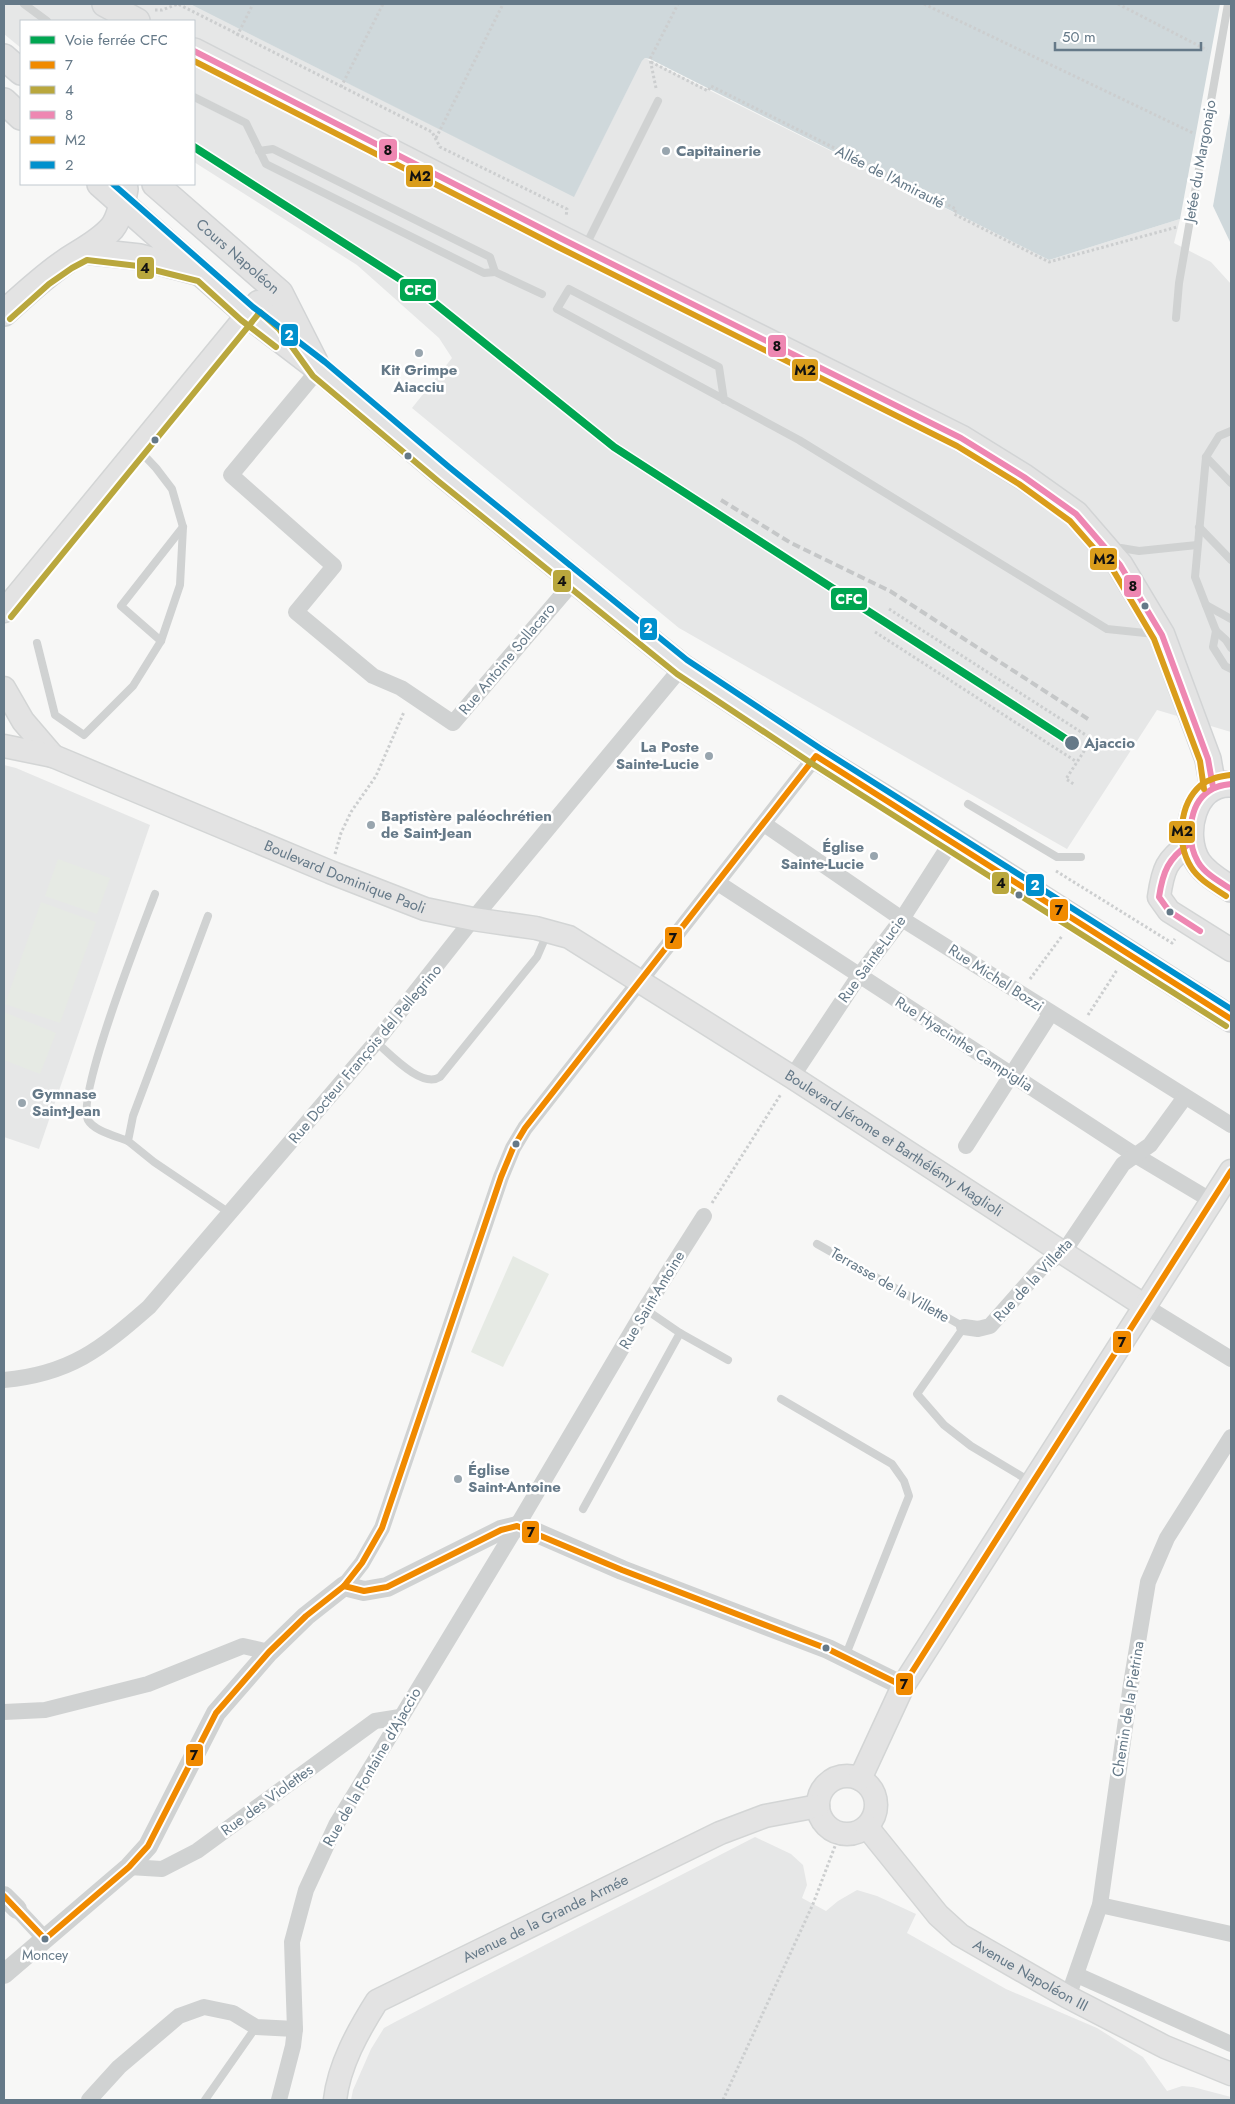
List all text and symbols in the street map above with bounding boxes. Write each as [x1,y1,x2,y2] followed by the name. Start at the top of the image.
[20,20,195,185] legend
[1055,20,1201,52] scale bar
[1062,26,1096,48] text: 50 m
[65,29,168,51] text: Voie ferrée CFC
[65,54,73,76] text: 7
[65,79,74,101] text: 4
[1178,98,1222,226] street label: Jetée du Margonajo
[65,104,73,126] text: 8
[65,129,86,151] text: M2
[378,138,398,162] line badge: 8
[384,140,393,160] text: 8
[676,140,762,162] place label: Capitainerie
[832,140,949,214] street label: Allée de l'Amirauté
[660,145,672,157] marker: Capitainerie
[65,154,74,176] text: 2
[405,164,434,188] line badge: M2
[409,166,431,186] text: M2
[191,213,285,299] street label: Cours Napoléon
[136,256,155,280] line badge: 4
[140,258,150,278] text: 4
[399,278,437,302] line badge: CFC
[404,280,432,300] text: CFC
[280,323,299,347] line badge: 2
[284,325,294,345] text: 2
[767,334,787,358] line badge: 8
[773,336,782,356] text: 8
[413,347,425,359] marker: Kit Grimpe Aiacciu
[791,358,819,382] line badge: M2
[381,359,458,398] place label: Kit Grimpe Aiacciu
[794,360,816,380] text: M2
[150,435,160,445] unlabelled marker
[403,451,413,461] unlabelled marker
[1089,547,1118,571] line badge: M2
[1093,549,1115,569] text: M2
[552,569,572,593] line badge: 4
[557,571,567,591] text: 4
[1123,574,1142,598] line badge: 8
[1129,576,1138,596] text: 8
[830,587,868,611] line badge: CFC
[835,589,863,609] text: CFC
[454,598,560,720] street label: Rue Antoine Sollacaro
[1140,601,1150,611] unlabelled marker
[639,617,658,641] line badge: 2
[643,618,653,638] text: 2
[1083,732,1135,754] place label: Ajaccio
[1063,734,1081,752] marker: Ajaccio
[616,736,699,775] place label: La Poste Sainte-Lucie
[703,750,715,762] marker: La Poste Sainte-Lucie
[381,805,552,844] place label: Baptistère paléochrétien de Saint-Jean
[365,819,377,831] marker: Baptistère paléochrétien de Saint-Jean
[1168,820,1196,844] line badge: M2
[1171,821,1193,841] text: M2
[261,835,429,919] street label: Boulevard Dominique Paoli
[781,836,864,875] place label: Église Sainte-Lucie
[868,850,880,862] marker: Église Sainte-Lucie
[991,871,1010,895] line badge: 4
[996,873,1006,893] text: 4
[1025,873,1045,897] line badge: 2
[1030,875,1040,895] text: 2
[1014,890,1024,900] unlabelled marker
[1049,898,1069,922] line badge: 7
[1055,900,1064,920] text: 7
[1165,907,1175,917] unlabelled marker
[833,911,911,1007] street label: Rue Sainte-Lucie
[664,926,683,950] line badge: 7
[669,928,678,948] text: 7
[944,939,1048,1017] street label: Rue Michel Bozzi
[283,960,447,1148] street label: Rue Docteur François del Pellegrino
[891,991,1037,1097] street label: Rue Hyacinthe Campiglia
[780,1064,1008,1222] street label: Boulevard Jérome et Barthélémy Maglioli
[32,1083,101,1122] place label: Gymnase Saint-Jean
[16,1097,28,1109] marker: Gymnase Saint-Jean
[511,1139,521,1149] unlabelled marker
[988,1233,1078,1327] street label: Rue de la Villetta
[826,1242,954,1328] street label: Terrasse de la Villette
[614,1246,690,1353] street label: Rue Saint-Antoine
[1112,1330,1132,1354] line badge: 7
[1118,1332,1127,1352] text: 7
[468,1459,561,1498] place label: Église Saint-Antoine
[452,1473,464,1485] marker: Église Saint-Antoine
[521,1520,540,1544] line badge: 7
[527,1522,536,1542] text: 7
[1106,1639,1150,1779] street label: Chemin de la Pietrina
[821,1643,831,1653] unlabelled marker
[895,1672,914,1696] line badge: 7
[900,1674,909,1694] text: 7
[317,1683,427,1851] street label: Rue de la Fontaine d'Ajaccio
[185,1743,204,1767] line badge: 7
[190,1745,199,1765] text: 7
[216,1759,318,1841] street label: Rue des Violettes
[459,1868,632,1968] street label: Avenue de la Grande Armée
[40,1934,50,1944] marker: Moncey
[969,1934,1092,2017] street label: Avenue Napoléon III
[22,1945,69,1965] place label: Moncey

